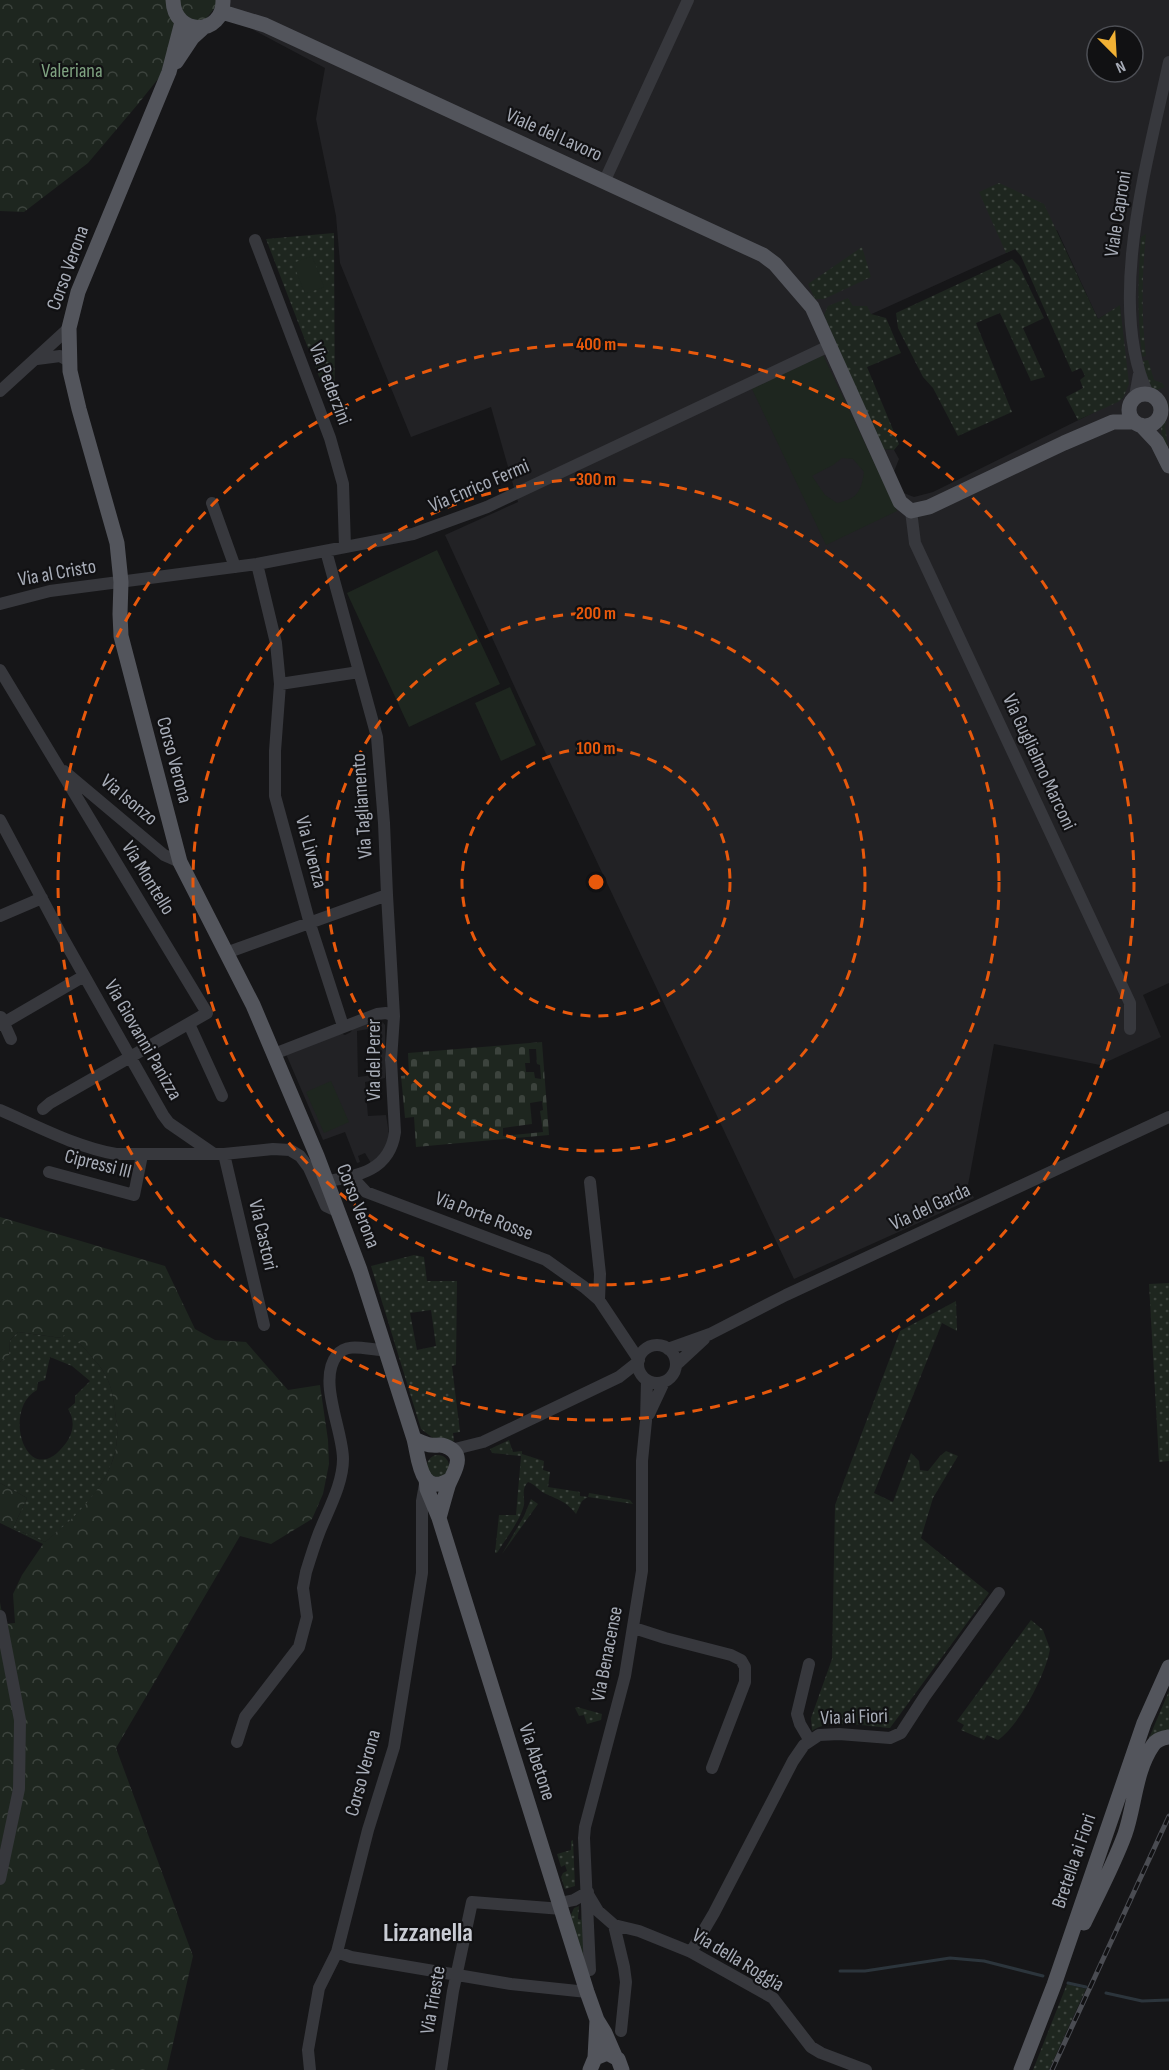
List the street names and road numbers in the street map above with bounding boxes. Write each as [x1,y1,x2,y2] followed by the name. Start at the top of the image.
[502,103,606,167] street label: Viale del Lavoro
[1099,169,1137,259] street label: Viale Caproni
[42,222,94,314] street label: Corso Verona
[303,340,357,428] street label: Via Pederzini
[425,454,533,518] street label: Via Enrico Fermi
[16,554,98,592] street label: Via al Cristo
[997,690,1081,834] street label: Via Guglielmo Marconi
[151,714,197,806] street label: Corso Verona
[346,753,378,859] street label: Via Tagliamento
[96,769,162,831] street label: Via Isonzo
[290,813,332,891] street label: Via Livenza
[116,837,180,919] street label: Via Montello
[99,976,187,1104] street label: Via Giovanni Panizza
[362,1018,386,1101] street label: Via del Perer
[62,1144,134,1184] street label: Cipressi III
[331,1160,385,1252] street label: Corso Verona
[886,1178,974,1236] street label: Via del Garda
[432,1186,536,1246] street label: Via Porte Rosse
[243,1197,283,1273] street label: Via Castori
[586,1604,628,1704] street label: Via Benacense
[820,1704,888,1730] street label: Via ai Fiori
[513,1720,561,1804] street label: Via Abetone
[340,1727,386,1819] street label: Corso Verona
[1047,1810,1101,1912] street label: Bretella ai Fiori
[688,1923,788,1997] street label: Via della Roggia
[415,1964,451,2036] street label: Via Trieste

